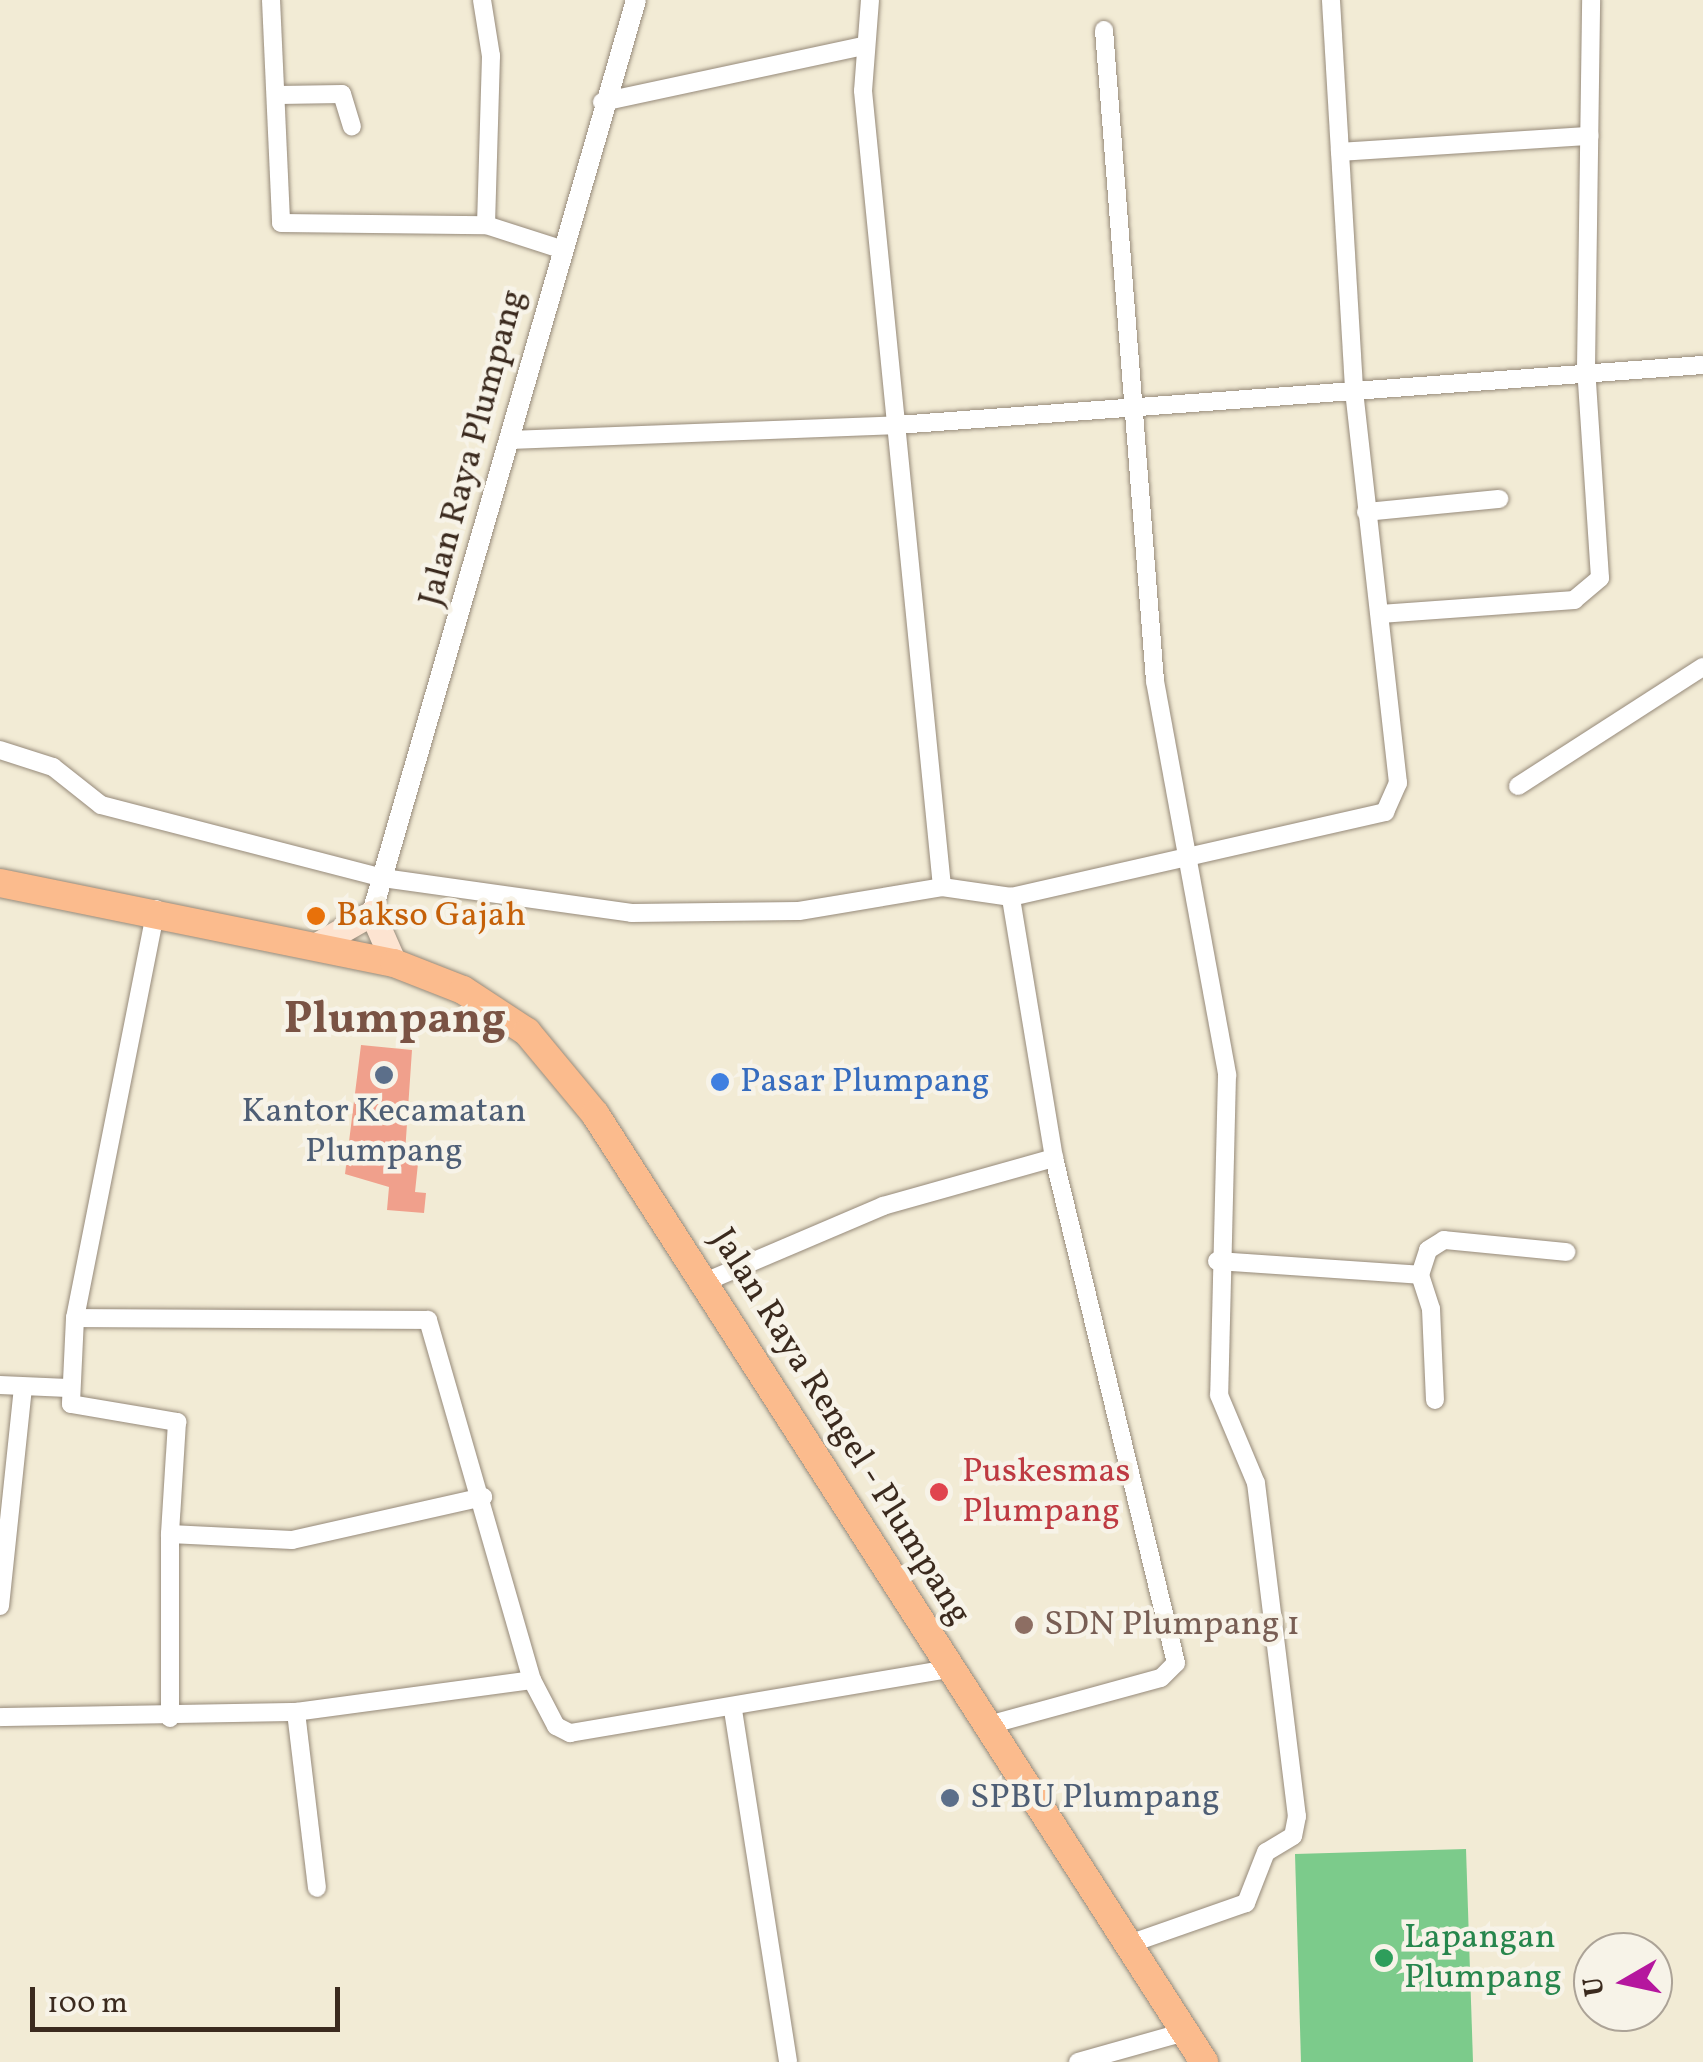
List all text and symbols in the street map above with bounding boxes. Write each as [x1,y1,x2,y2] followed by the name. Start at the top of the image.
[411,285,535,611] street label: Jalan Raya Plumpang
[336,895,526,937] place label: Bakso Gajah
[305,905,327,927] marker: Bakso Gajah
[284,994,506,1048] district label: Plumpang
[740,1061,990,1103] place label: Pasar Plumpang
[373,1064,395,1086] marker: Kantor Kecamatan Plumpang
[709,1071,731,1093] marker: Pasar Plumpang
[242,1091,526,1173] place label: Kantor Kecamatan Plumpang
[700,1221,980,1633] street label: Jalan Raya Rengel - Plumpang
[962,1451,1131,1533] place label: Puskesmas Plumpang
[926,1479,952,1505] marker: Puskesmas Plumpang
[1044,1604,1300,1646] place label: SDN Plumpang 1
[1013,1614,1035,1636] marker: SDN Plumpang 1
[970,1777,1220,1819] place label: SPBU Plumpang
[939,1787,961,1809] marker: SPBU Plumpang
[1404,1917,1562,1999] place label: Lapangan Plumpang
[1573,1932,1673,2032] north arrow
[1373,1947,1395,1969] marker: Lapangan Plumpang
[35,1967,345,2029] scale bar
[1574,1974,1616,1999] text: U
[47,1983,128,2025] text: 100 m

